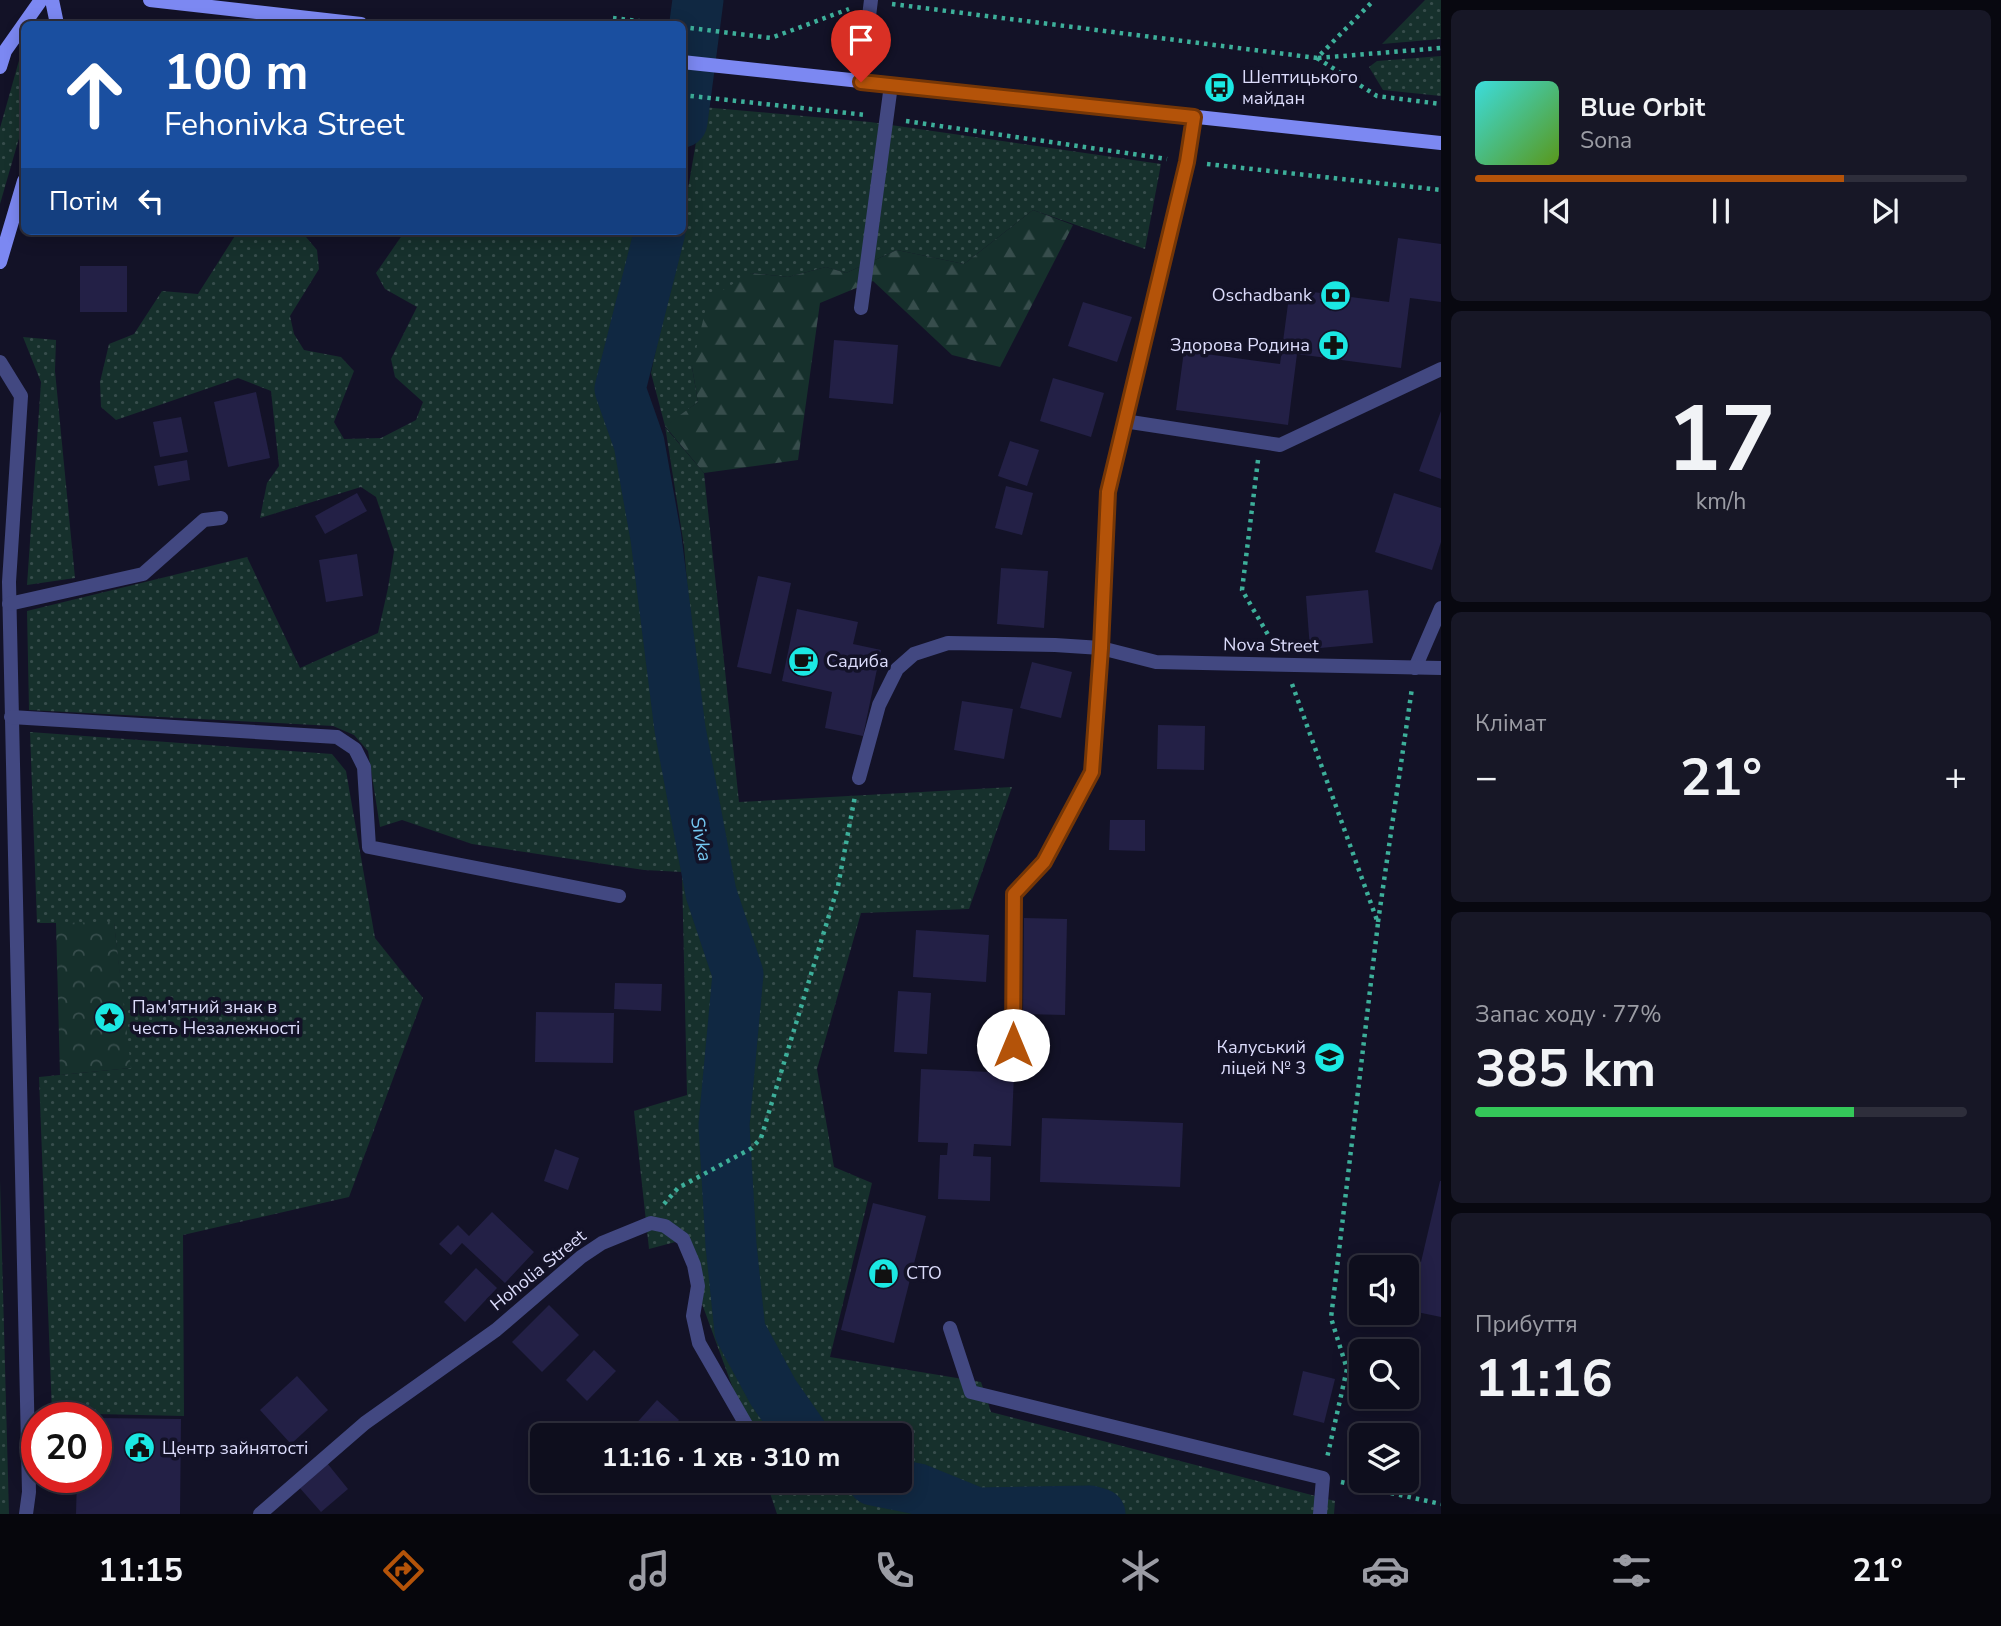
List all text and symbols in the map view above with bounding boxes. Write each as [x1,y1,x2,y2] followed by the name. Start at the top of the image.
[831,10,891,82] pin
[842,21,880,59] icon: arrive
[164,39,308,106] text: 100 m
[49,49,140,140] icon: ahead
[1242,65,1358,110] place label: Шептицького майдан
[1202,70,1236,104] bus stop icon: Шептицького майдан
[1580,90,1705,125] text: Blue Orbit
[164,103,404,146] text: Fehonivka Street
[1580,125,1632,156] text: Sona
[132,182,170,220] icon: left
[49,184,118,219] text: Потім
[1538,192,1576,230] icon: previous
[1702,192,1740,230] icon: pause
[1866,192,1904,230] icon: next
[1318,278,1352,312] bank icon: Oschadbank
[1212,283,1313,307] place label: Oschadbank
[1316,328,1350,362] pharmacy icon: Здорова Родина
[1170,333,1310,357] place label: Здорова Родина
[1666,378,1776,502] text: 17
[1696,486,1746,517] text: km/h
[1223,632,1320,658] street label: Nova Street
[786,644,820,678] cafe icon: Садиба
[826,649,889,673] place label: Садиба
[1475,708,1546,739] text: Клімат
[1680,742,1762,813] text: 21°
[1475,752,1498,803] text: −
[1944,752,1967,803] text: +
[684,814,718,864] water label: Sivka
[132,995,300,1040] place label: Пам'ятний знак в честь Незалежності
[1475,999,1662,1030] text: Запас ходу · 77%
[92,1000,126,1034] place icon: Пам'ятний знак в честь Незалежності
[976,1008,1050,1082] position arrow
[1475,1033,1656,1104] text: 385 km
[1216,1035,1306,1080] place label: Калуський ліцей № 3
[1312,1040,1346,1074] school or university icon: Калуський ліцей № 3
[485,1224,591,1316] street label: Hoholia Street
[1349,1255,1419,1493] map controls
[1349,1255,1419,1325] button: sound
[866,1256,900,1290] shop icon: СТО
[906,1261,942,1285] place label: СТО
[1475,1309,1578,1340] text: Прибуття
[1349,1339,1419,1409] button: search
[1475,1343,1613,1414] text: 11:16
[21,1402,112,1493] speed limit sign: 20
[1349,1423,1419,1493] button: layers
[122,1431,156,1465] public building icon: Центр зайнятості
[162,1436,308,1460] place label: Центр зайнятості
[602,1440,840,1475] text: 11:16 · 1 хв · 310 m
[379,1546,428,1595] icon: directions
[625,1546,674,1595] icon: music
[870,1546,919,1595] icon: phone
[1116,1546,1165,1595] icon: climate
[1361,1546,1410,1595] icon: car
[1607,1546,1656,1595] icon: filters
[98,1549,183,1592] text: 11:15
[1852,1549,1903,1592] text: 21°

